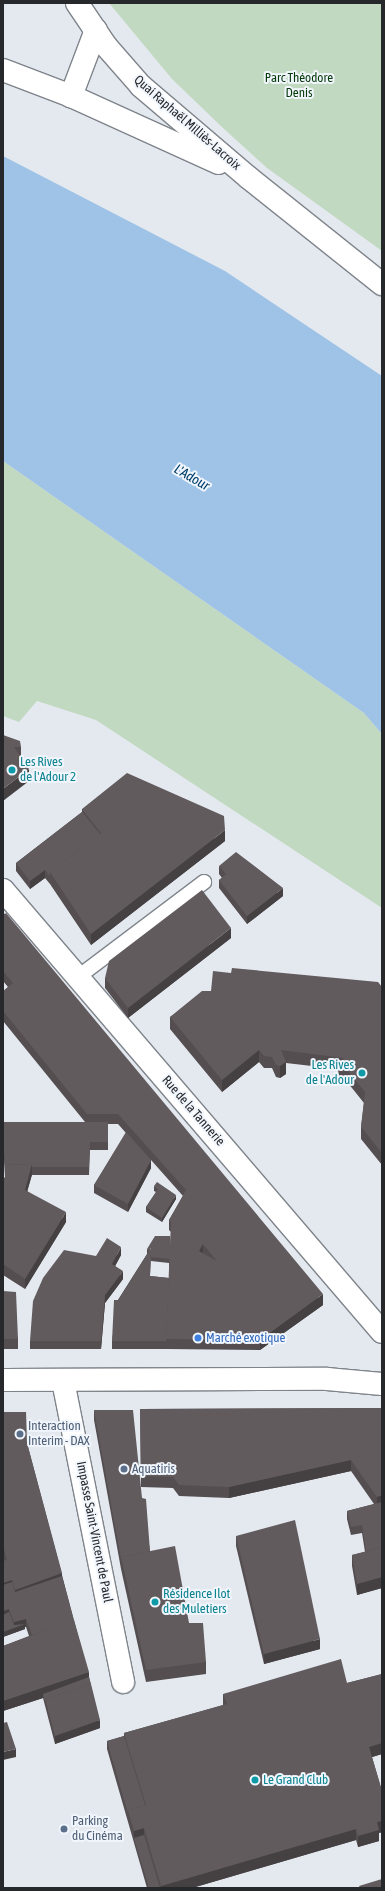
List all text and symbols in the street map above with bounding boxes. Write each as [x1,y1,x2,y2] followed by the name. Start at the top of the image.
[265,71,333,102] park label: Parc Théodore Denis
[130,72,244,174] street label: Quai Raphaël Milliès-Lacroix
[171,460,213,494] water label: L'Adour
[20,755,76,786] place label: Les Rives de l'Adour 2
[7,765,17,775] marker: Les Rives de l'Adour 2
[306,1058,354,1089] place label: Les Rives de l'Adour
[357,1068,367,1078] marker: Les Rives de l'Adour
[158,1073,228,1149] street label: Rue de la Tannerie
[206,1330,285,1346] place label: Marché exotique
[193,1333,203,1343] marker: Marché exotique
[28,1419,90,1450] place label: Interaction Interim - DAX
[15,1429,25,1439] marker: Interaction Interim - DAX
[73,1460,115,1604] street label: Impasse Saint-Vincent de Paul
[132,1461,175,1477] place label: Aquatiris
[119,1464,129,1474] marker: Aquatiris
[163,1587,230,1618] place label: Résidence Ilot des Muletiers
[150,1597,160,1607] marker: Résidence Ilot des Muletiers
[263,1772,328,1788] place label: Le Grand Club
[250,1775,260,1785] marker: Le Grand Club
[72,1814,123,1845] place label: Parking du Cinéma
[59,1824,69,1834] marker: Parking du Cinéma

